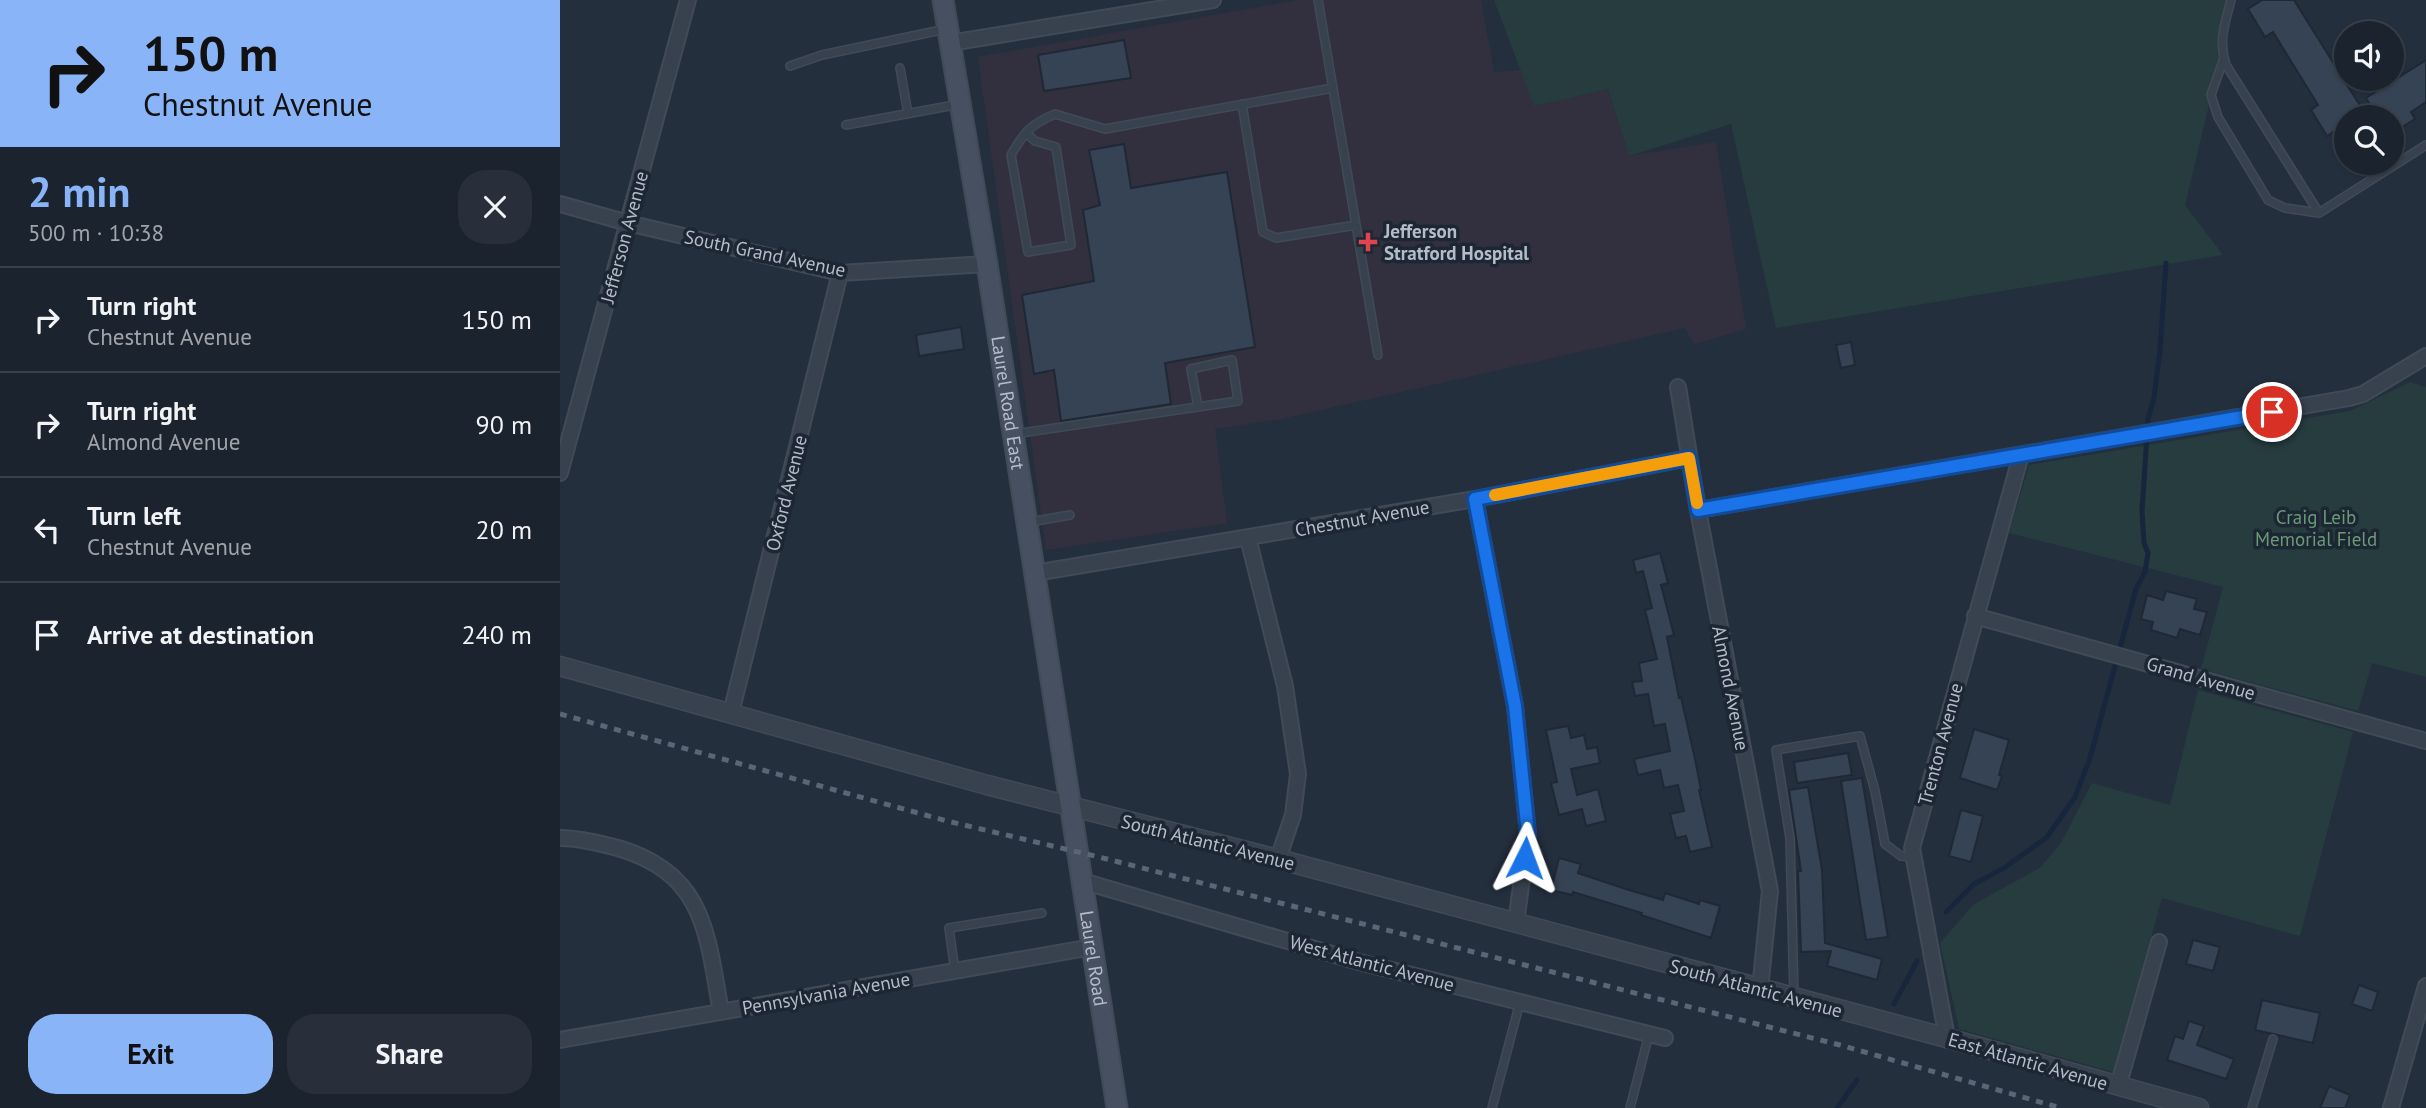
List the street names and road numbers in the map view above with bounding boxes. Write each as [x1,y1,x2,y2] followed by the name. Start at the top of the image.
[595,168,653,307] street label: Jefferson Avenue
[682,224,848,282] street label: South Grand Avenue
[986,334,1031,472] street label: Laurel Road East
[760,432,812,554] street label: Oxford Avenue
[1293,494,1431,542] street label: Chestnut Avenue
[1707,624,1755,752] street label: Almond Avenue
[2144,651,2258,705] street label: Grand Avenue
[1912,680,1968,808] street label: Trenton Avenue
[1119,809,1297,875] street label: South Atlantic Avenue
[1075,909,1113,1008] street label: Laurel Road
[1287,929,1457,997] street label: West Atlantic Avenue
[1667,953,1845,1023] street label: South Atlantic Avenue
[740,966,912,1020] street label: Pennsylvania Avenue
[1946,1027,2110,1095] street label: East Atlantic Avenue

